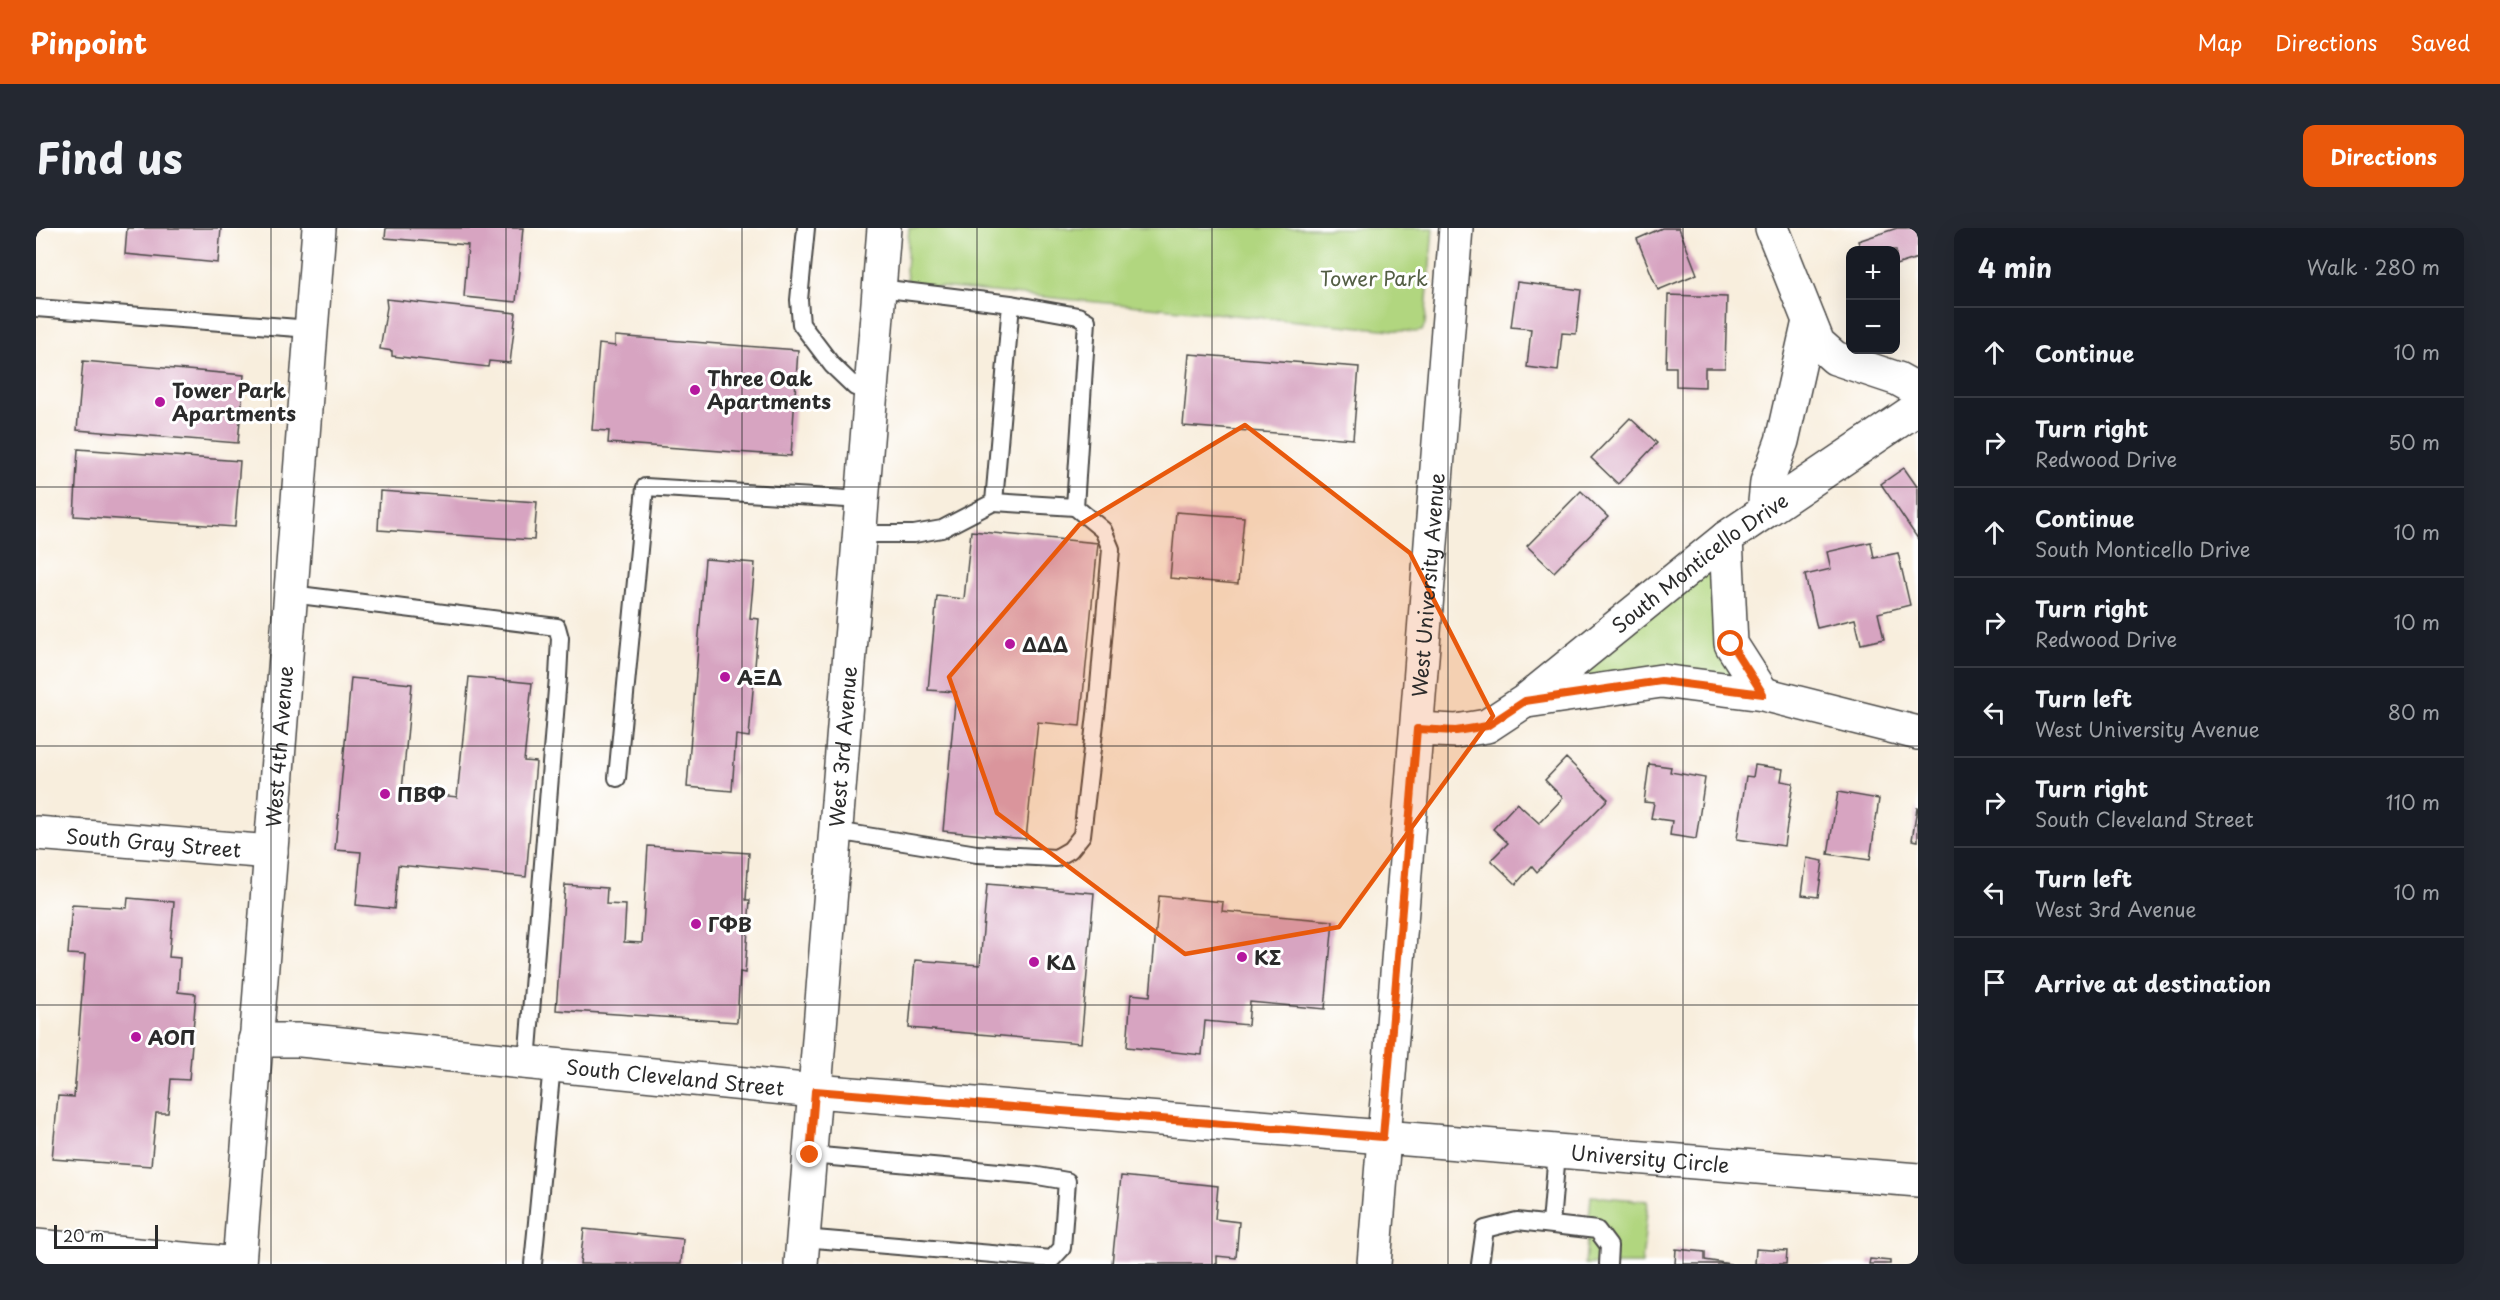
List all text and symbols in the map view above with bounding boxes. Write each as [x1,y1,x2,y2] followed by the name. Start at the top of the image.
[30,21,147,64] text: Pinpoint
[2197,26,2242,58] text: Map
[2275,26,2377,58] text: Directions
[2410,26,2470,58] text: Saved
[36,125,183,188] text: Find us
[2303,125,2464,187] button: Directions
[1846,246,1900,354] map controls
[1846,246,1900,300] button: +
[1978,248,2052,287] text: 4 min
[2307,252,2440,282] text: Walk · 280 m
[1320,263,1428,293] park label: Tower Park
[1846,300,1900,354] button: −
[1978,336,2011,369] icon: ahead
[2035,336,2134,369] text: Continue
[2393,337,2440,367] text: 10 m
[707,363,831,416] place label: Three Oak Apartments
[172,375,296,428] place label: Tower Park Apartments
[688,383,702,397] marker: Three Oak Apartments
[153,395,167,409] marker: Tower Park Apartments
[2035,411,2148,444] text: Turn right
[1978,426,2011,459] icon: right
[2388,427,2440,457] text: 50 m
[2035,444,2177,474] text: Redwood Drive
[1404,472,1452,698] street label: West University Avenue
[1605,485,1794,640] street label: South Monticello Drive
[2035,501,2134,534] text: Continue
[1978,516,2011,549] icon: ahead
[2393,517,2440,547] text: 10 m
[2035,534,2250,564] text: South Monticello Drive
[2035,591,2148,624] text: Turn right
[1978,606,2011,639] icon: right
[2393,607,2440,637] text: 10 m
[2035,624,2177,654] text: Redwood Drive
[1022,629,1068,659] place label: ΔΔΔ
[1717,630,1743,656] route start
[1003,637,1017,651] marker: ΔΔΔ
[737,662,782,692] place label: ΑΞΔ
[258,665,300,828] street label: West 4th Avenue
[821,665,864,828] street label: West 3rd Avenue
[718,670,732,684] marker: ΑΞΔ
[2035,681,2132,714] text: Turn left
[1978,696,2011,729] icon: left
[2388,697,2440,727] text: 80 m
[2035,714,2260,744] text: West University Avenue
[2035,771,2148,804] text: Turn right
[397,779,445,809] place label: ΠΒΦ
[1978,786,2011,819] icon: right
[378,787,392,801] marker: ΠΒΦ
[2386,787,2440,817] text: 110 m
[2035,804,2254,834] text: South Cleveland Street
[65,820,242,865] street label: South Gray Street
[2035,861,2132,894] text: Turn left
[1978,876,2011,909] icon: left
[2393,877,2440,907] text: 10 m
[2035,894,2197,924] text: West 3rd Avenue
[708,909,752,939] place label: ΓΦΒ
[689,917,703,931] marker: ΓΦΒ
[1254,942,1281,972] place label: KΣ
[1046,947,1076,977] place label: ΚΔ
[1235,950,1249,964] marker: KΣ
[1027,955,1041,969] marker: ΚΔ
[1978,966,2011,999] icon: arrive
[2035,966,2271,999] text: Arrive at destination
[148,1022,196,1052] place label: AOΠ
[129,1030,143,1044] marker: AOΠ
[565,1051,786,1103] street label: South Cleveland Street
[1570,1137,1731,1180] street label: University Circle
[796,1141,822,1167] route end
[54,1222,158,1250] scale bar
[63,1223,104,1247] text: 20 m

